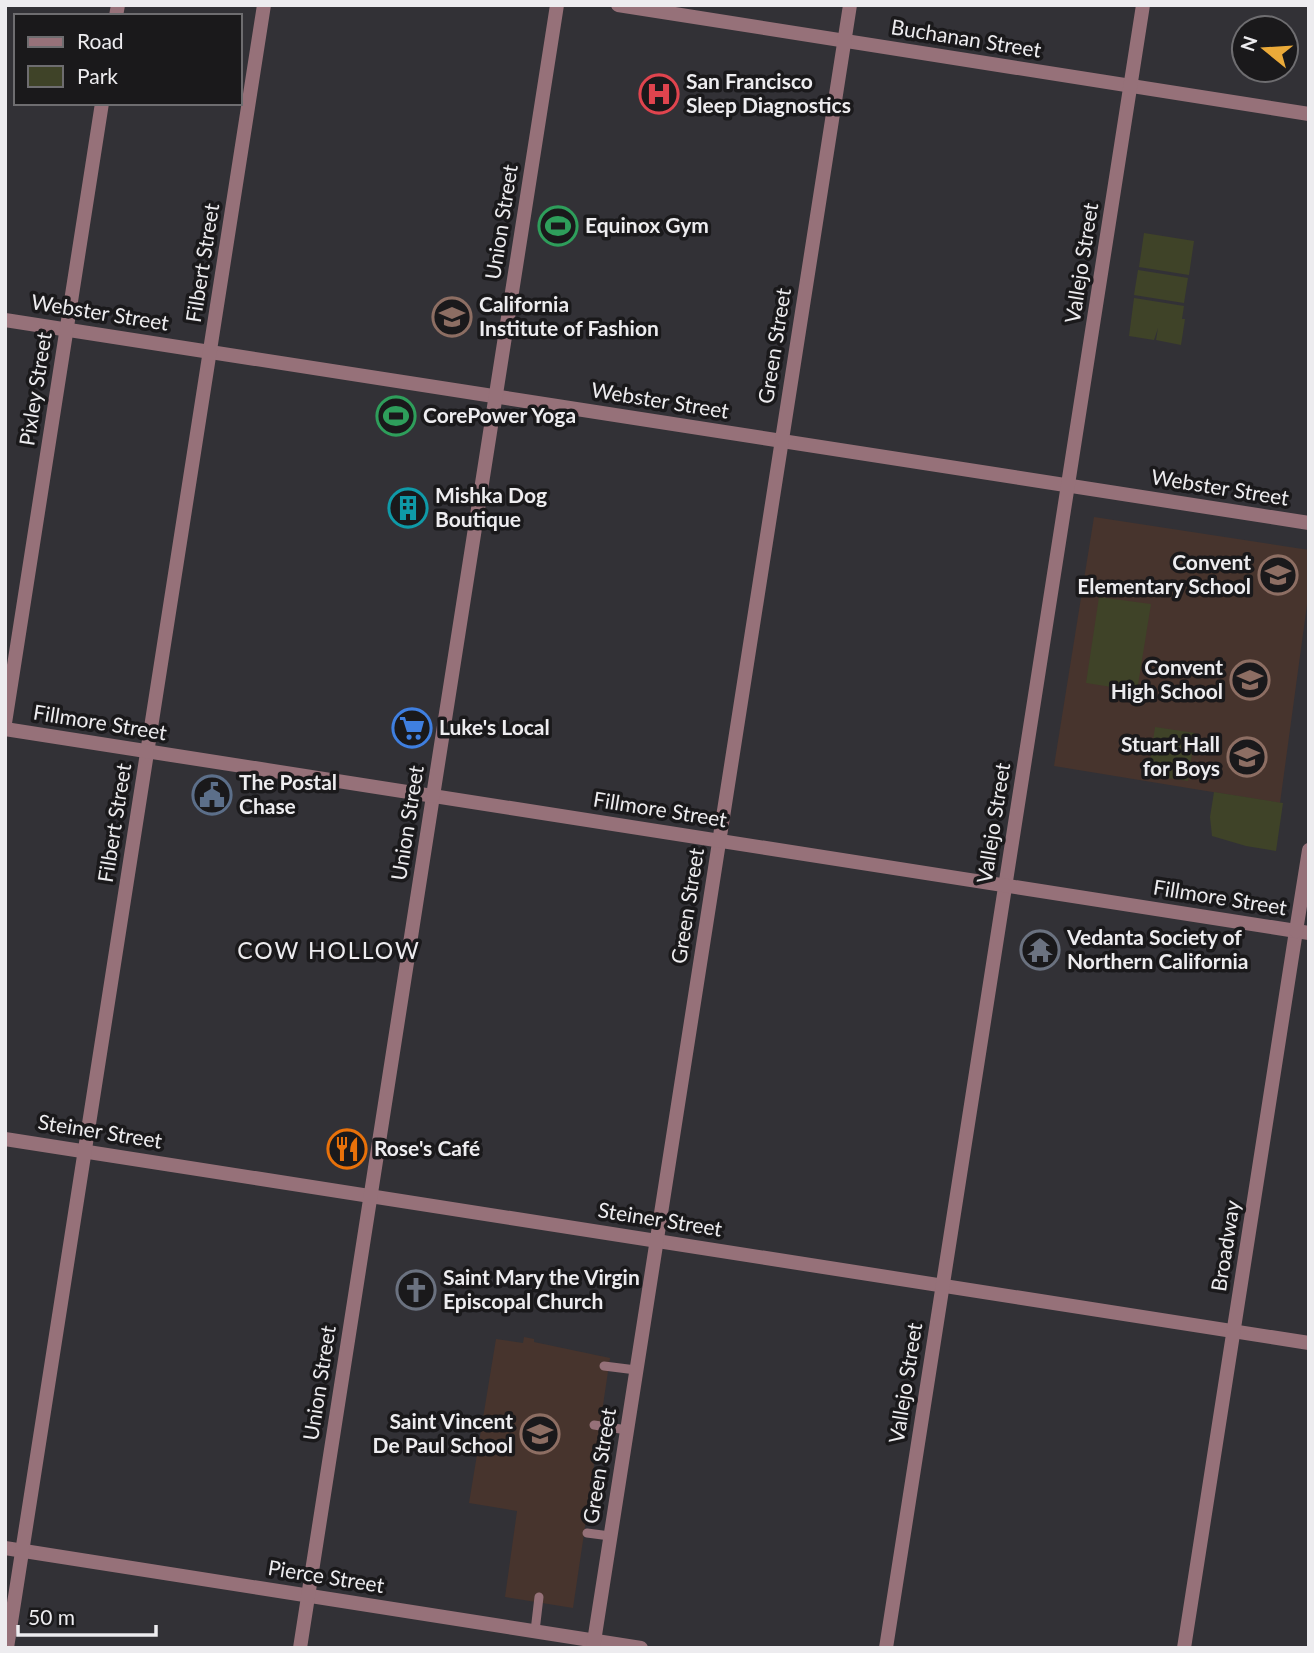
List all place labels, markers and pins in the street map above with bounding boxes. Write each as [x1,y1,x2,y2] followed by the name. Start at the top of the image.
[686,68,851,117] place label: San Francisco Sleep Diagnostics
[638,73,680,115] hospital icon: San Francisco Sleep Diagnostics
[537,205,579,247] sports icon: Equinox Gym
[585,212,709,237] place label: Equinox Gym
[479,291,659,340] place label: California Institute of Fashion
[431,296,473,338] school or university icon: California Institute of Fashion
[375,395,417,437] sports icon: CorePower Yoga
[423,402,576,427] place label: CorePower Yoga
[435,482,547,531] place label: Mishka Dog Boutique
[387,487,429,529] building icon: Mishka Dog Boutique
[1077,549,1251,598] place label: Convent Elementary School
[1257,554,1299,596] school or university icon: Convent Elementary School
[1111,654,1223,703] place label: Convent High School
[1229,659,1271,701] school or university icon: Convent High School
[391,707,433,749] supermarket icon: Luke's Local
[439,714,550,739] place label: Luke's Local
[1121,731,1220,780] place label: Stuart Hall for Boys
[1226,736,1268,778] school or university icon: Stuart Hall for Boys
[239,769,337,818] place label: The Postal Chase
[191,774,233,816] public building icon: The Postal Chase
[1066,924,1248,973] place label: Vedanta Society of Northern California
[1019,929,1061,971] temple icon: Vedanta Society of Northern California
[326,1128,368,1170] restaurant icon: Rose's Café
[374,1135,480,1160] place label: Rose's Café
[443,1264,640,1313] place label: Saint Mary the Virgin Episcopal Church
[395,1269,437,1311] church icon: Saint Mary the Virgin Episcopal Church
[373,1408,513,1457] place label: Saint Vincent De Paul School
[519,1413,561,1455] school or university icon: Saint Vincent De Paul School

